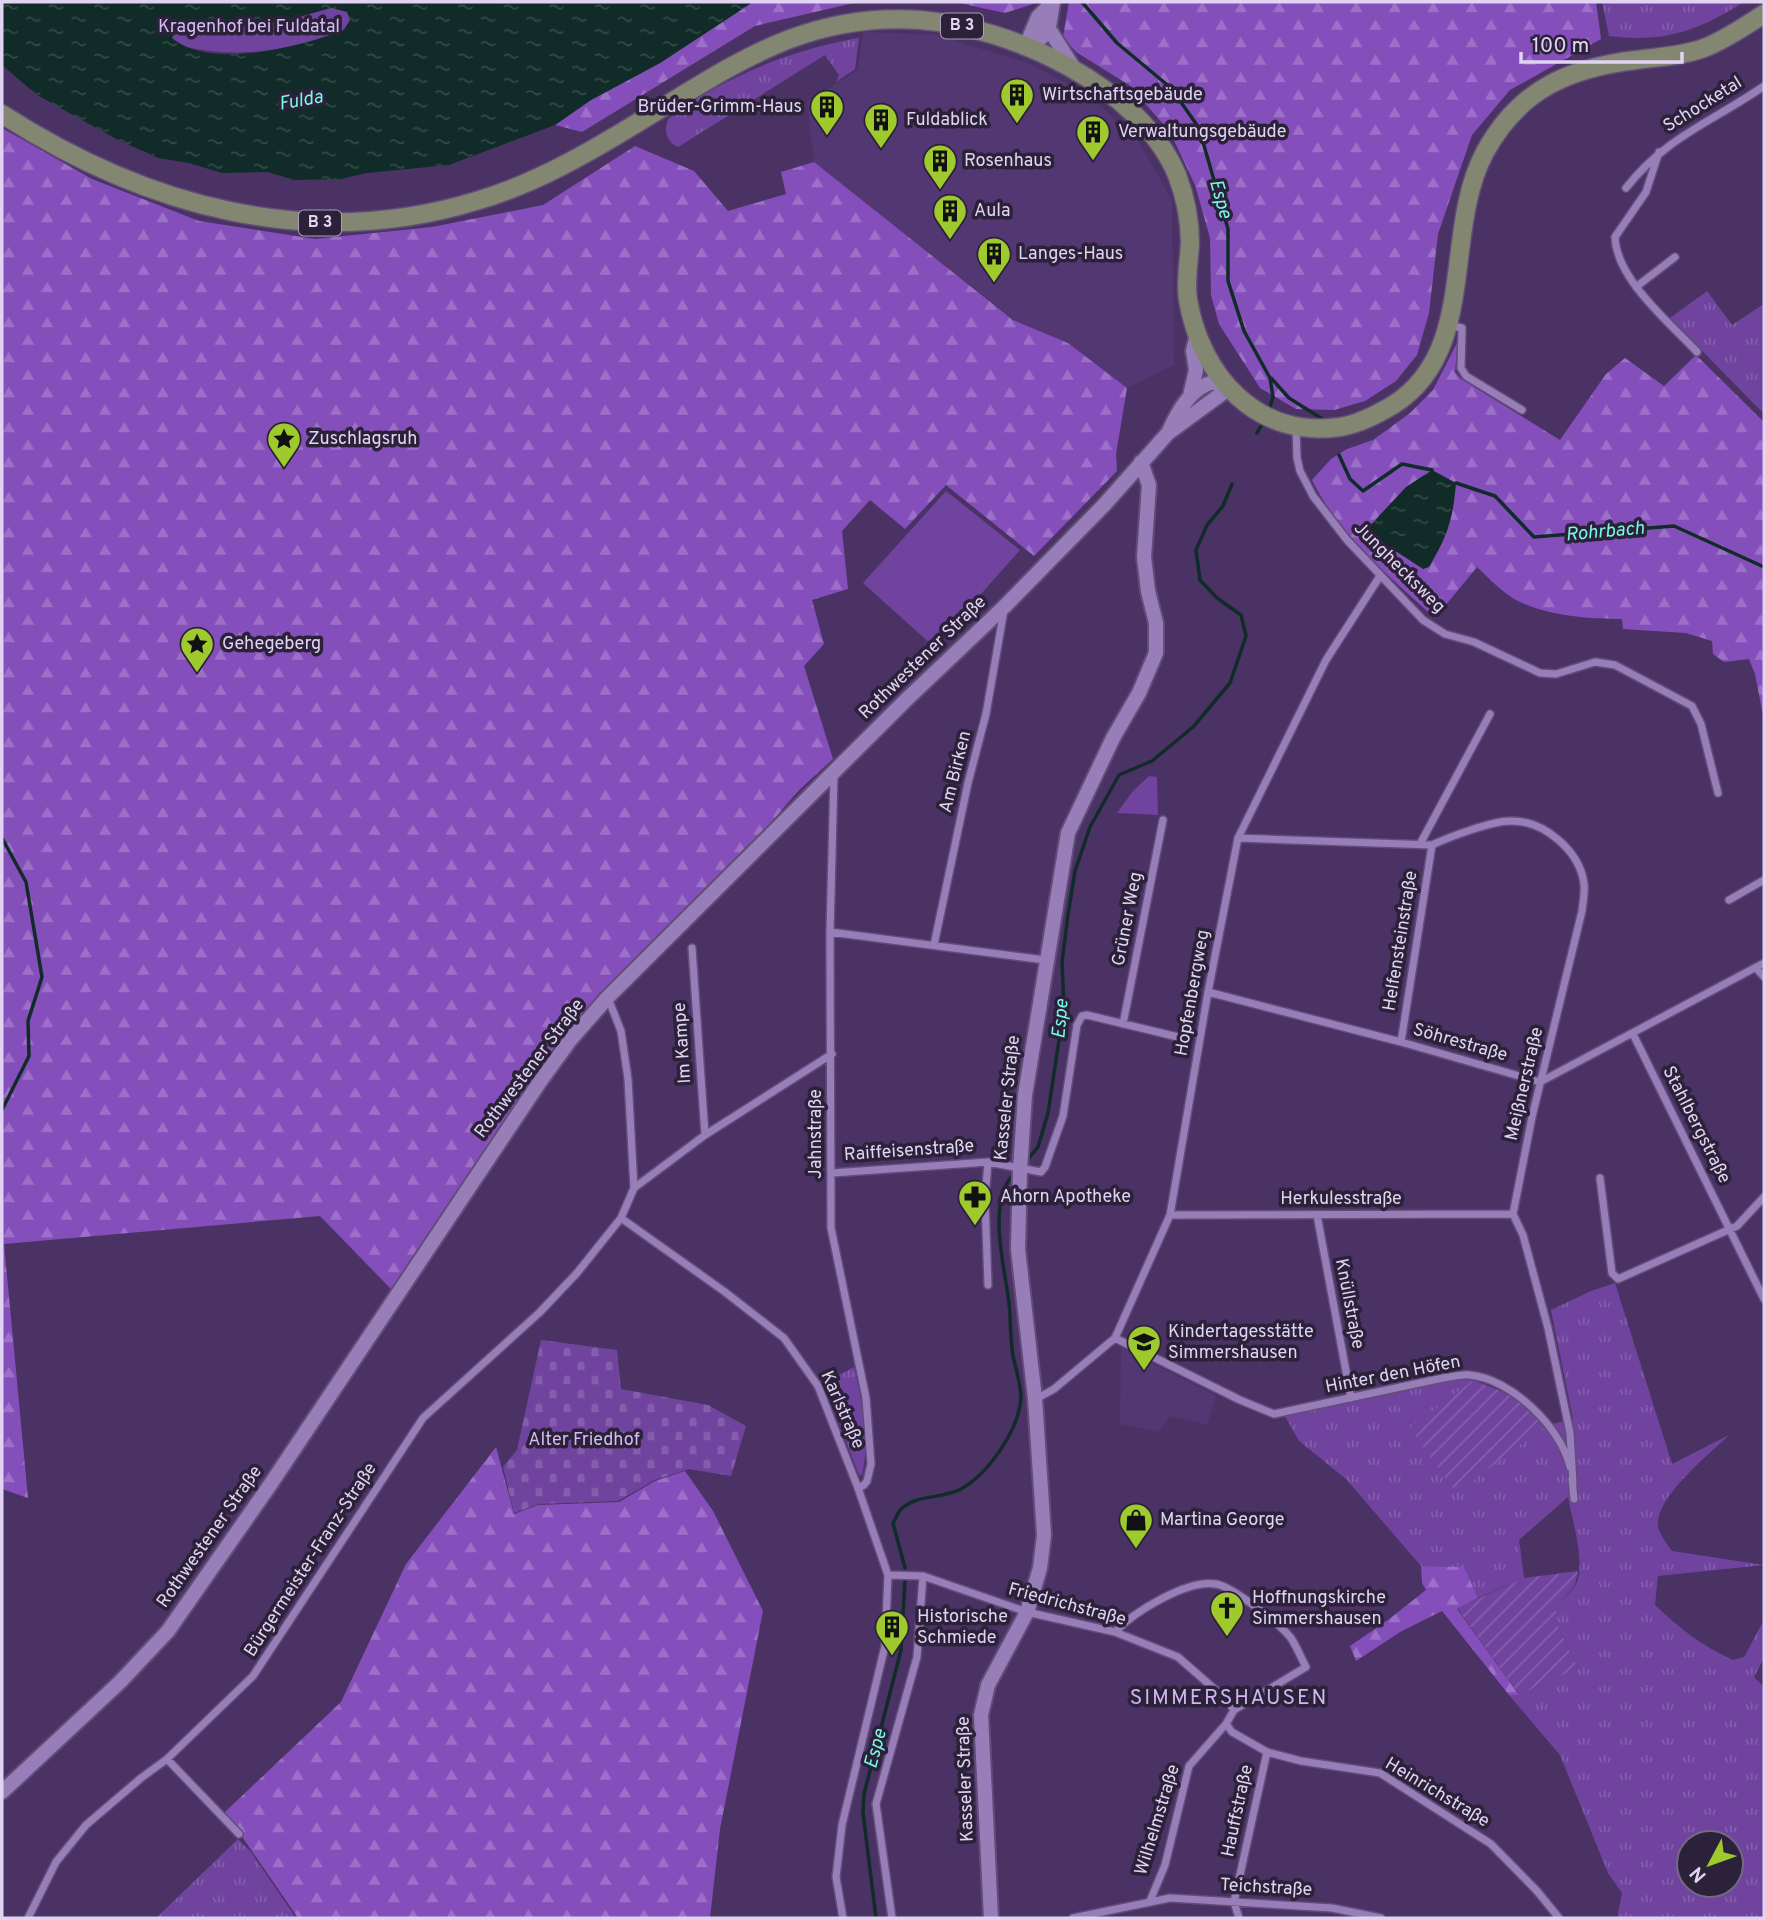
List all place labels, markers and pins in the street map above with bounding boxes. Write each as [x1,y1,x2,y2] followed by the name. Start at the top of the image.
[998,76,1036,125] building icon: Wirtschaftsgebäude
[1042,84,1203,107] place label: Wirtschaftsgebäude
[808,88,846,137] building icon: Brüder-Grimm-Haus
[638,96,802,119] place label: Brüder-Grimm-Haus
[862,101,900,150] building icon: Fuldablick
[906,109,988,132] place label: Fuldablick
[1074,113,1112,162] building icon: Verwaltungsgebäude
[1118,121,1286,144] place label: Verwaltungsgebäude
[921,142,959,191] building icon: Rosenhaus
[964,150,1052,173] place label: Rosenhaus
[931,192,969,241] building icon: Aula
[974,200,1010,223] place label: Aula
[975,235,1013,284] building icon: Langes-Haus
[1018,243,1123,266] place label: Langes-Haus
[265,420,303,469] place icon: Zuschlagsruh
[308,428,417,451] place label: Zuschlagsruh
[178,625,216,674] place icon: Gehegeberg
[222,633,321,656] place label: Gehegeberg
[956,1178,994,1227] pharmacy icon: Ahorn Apotheke
[1000,1186,1131,1209] place label: Ahorn Apotheke
[1168,1321,1314,1365] place label: Kindertagesstätte Simmershausen
[1125,1323,1163,1372] school or university icon: Kindertagesstätte Simmershausen
[1117,1501,1155,1550] shop icon: Martina George
[1160,1509,1284,1532] place label: Martina George
[1252,1587,1386,1631] place label: Hoffnungskirche Simmershausen
[1208,1589,1246,1638] church icon: Hoffnungskirche Simmershausen
[917,1606,1008,1650] place label: Historische Schmiede
[873,1608,911,1657] building icon: Historische Schmiede

